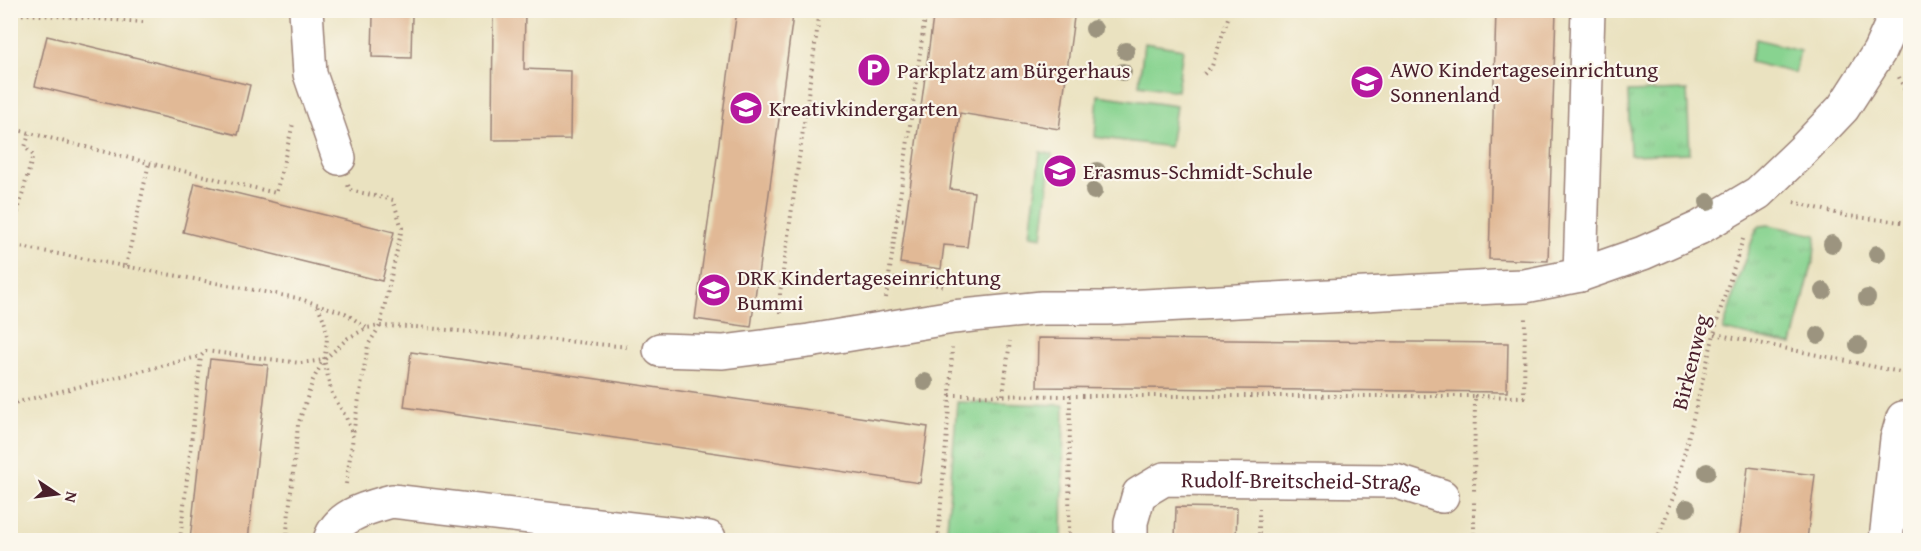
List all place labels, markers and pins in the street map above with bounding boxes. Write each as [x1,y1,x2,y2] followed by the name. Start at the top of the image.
[856,52,892,88] parking icon: Parkplatz am Bürgerhaus
[1390,53,1658,110] place label: AWO Kindertageseinrichtung Sonnenland
[897,54,1131,86] place label: Parkplatz am Bürgerhaus
[1349,64,1385,100] school or university icon: AWO Kindertageseinrichtung Sonnenland
[728,90,764,126] school or university icon: Kreativkindergarten
[769,92,959,124] place label: Kreativkindergarten
[1042,153,1078,189] school or university icon: Erasmus-Schmidt-Schule
[1083,155,1313,187] place label: Erasmus-Schmidt-Schule
[737,261,1001,318] place label: DRK Kindertageseinrichtung Bummi
[696,272,732,308] school or university icon: DRK Kindertageseinrichtung Bummi

